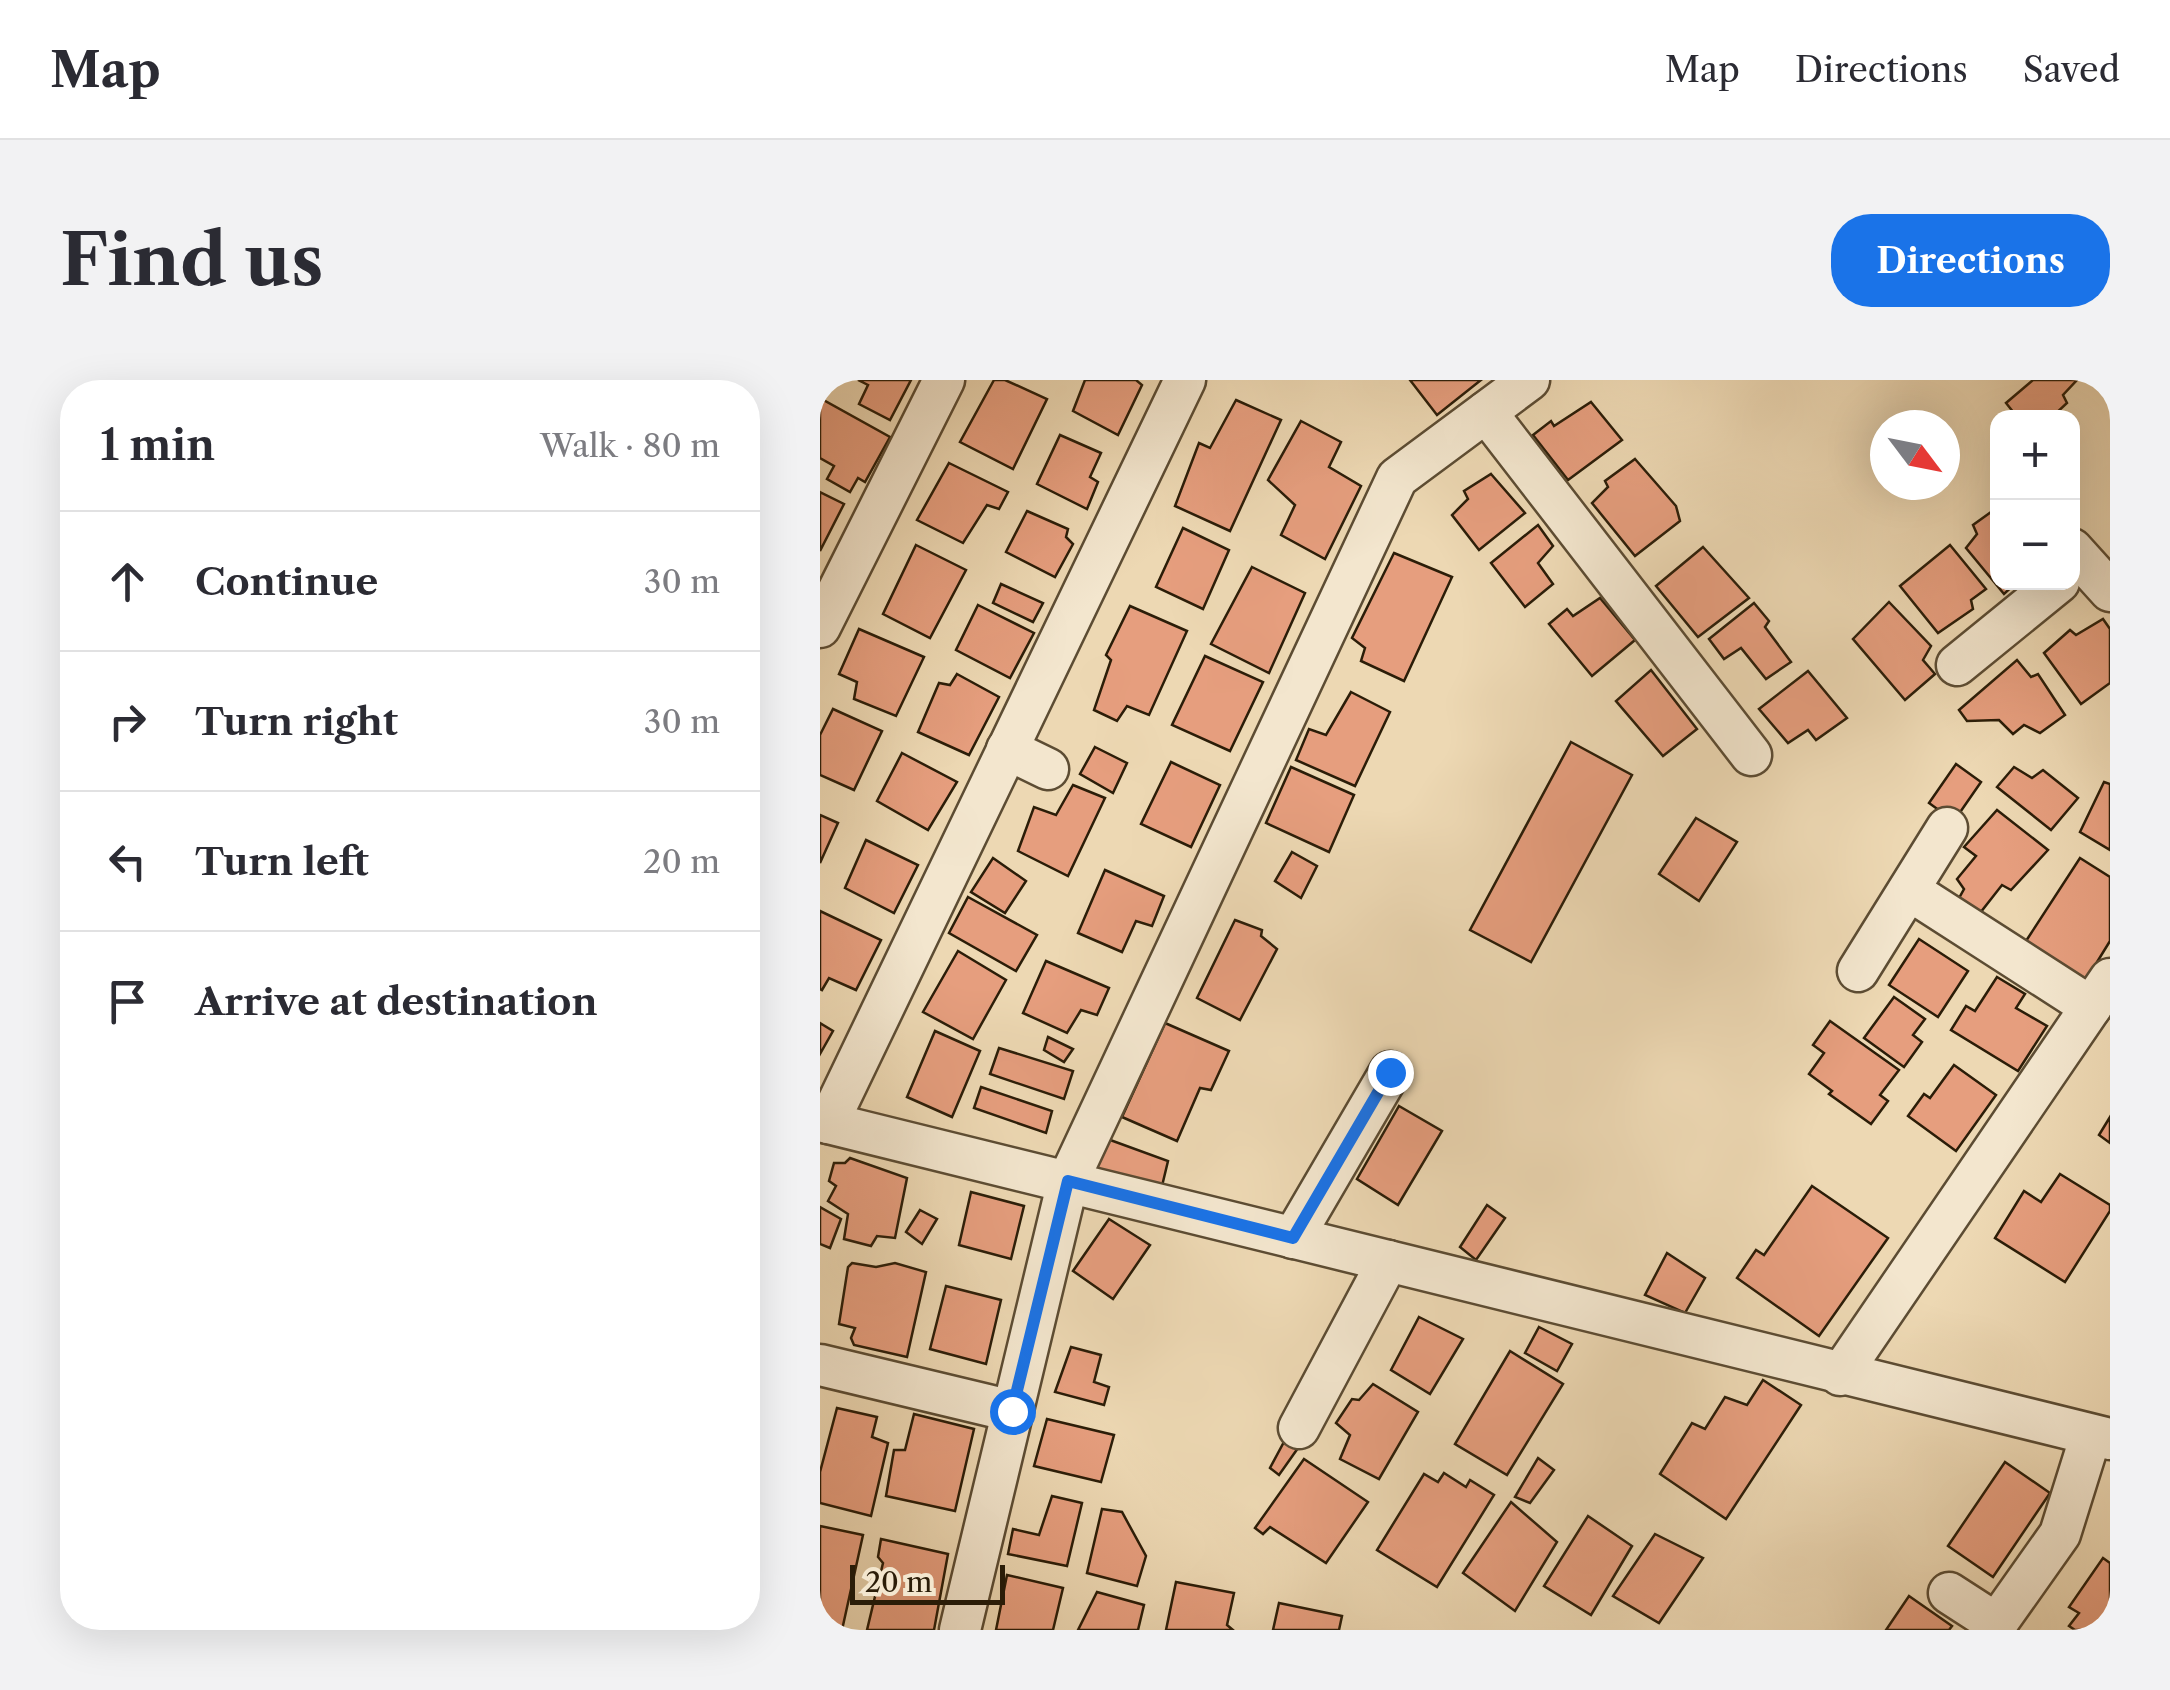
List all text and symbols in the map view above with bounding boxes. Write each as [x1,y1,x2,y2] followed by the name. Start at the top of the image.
[50,40,161,99] text: Map
[1665,48,1740,91] text: Map
[1795,48,1968,91] text: Directions
[2023,48,2120,91] text: Saved
[1831,214,2110,307] button: Directions
[60,217,323,303] text: Find us
[1870,410,1960,500] north arrow
[1990,410,2080,590] map controls
[1990,410,2080,500] button: +
[100,419,215,471] text: 1 min
[540,426,720,465] text: Walk · 80 m
[1990,500,2080,590] button: −
[100,554,155,609] icon: ahead
[195,558,378,605] text: Continue
[644,562,720,601] text: 30 m
[100,694,155,749] icon: right
[195,698,398,745] text: Turn right
[644,702,720,741] text: 30 m
[100,834,155,889] icon: left
[195,838,369,885] text: Turn left
[643,842,720,881] text: 20 m
[100,974,155,1029] icon: arrive
[195,978,598,1025] text: Arrive at destination
[1368,1050,1414,1096] route end
[990,1389,1036,1435] route start
[850,1560,1005,1604] scale bar
[865,1565,932,1599] text: 20 m

